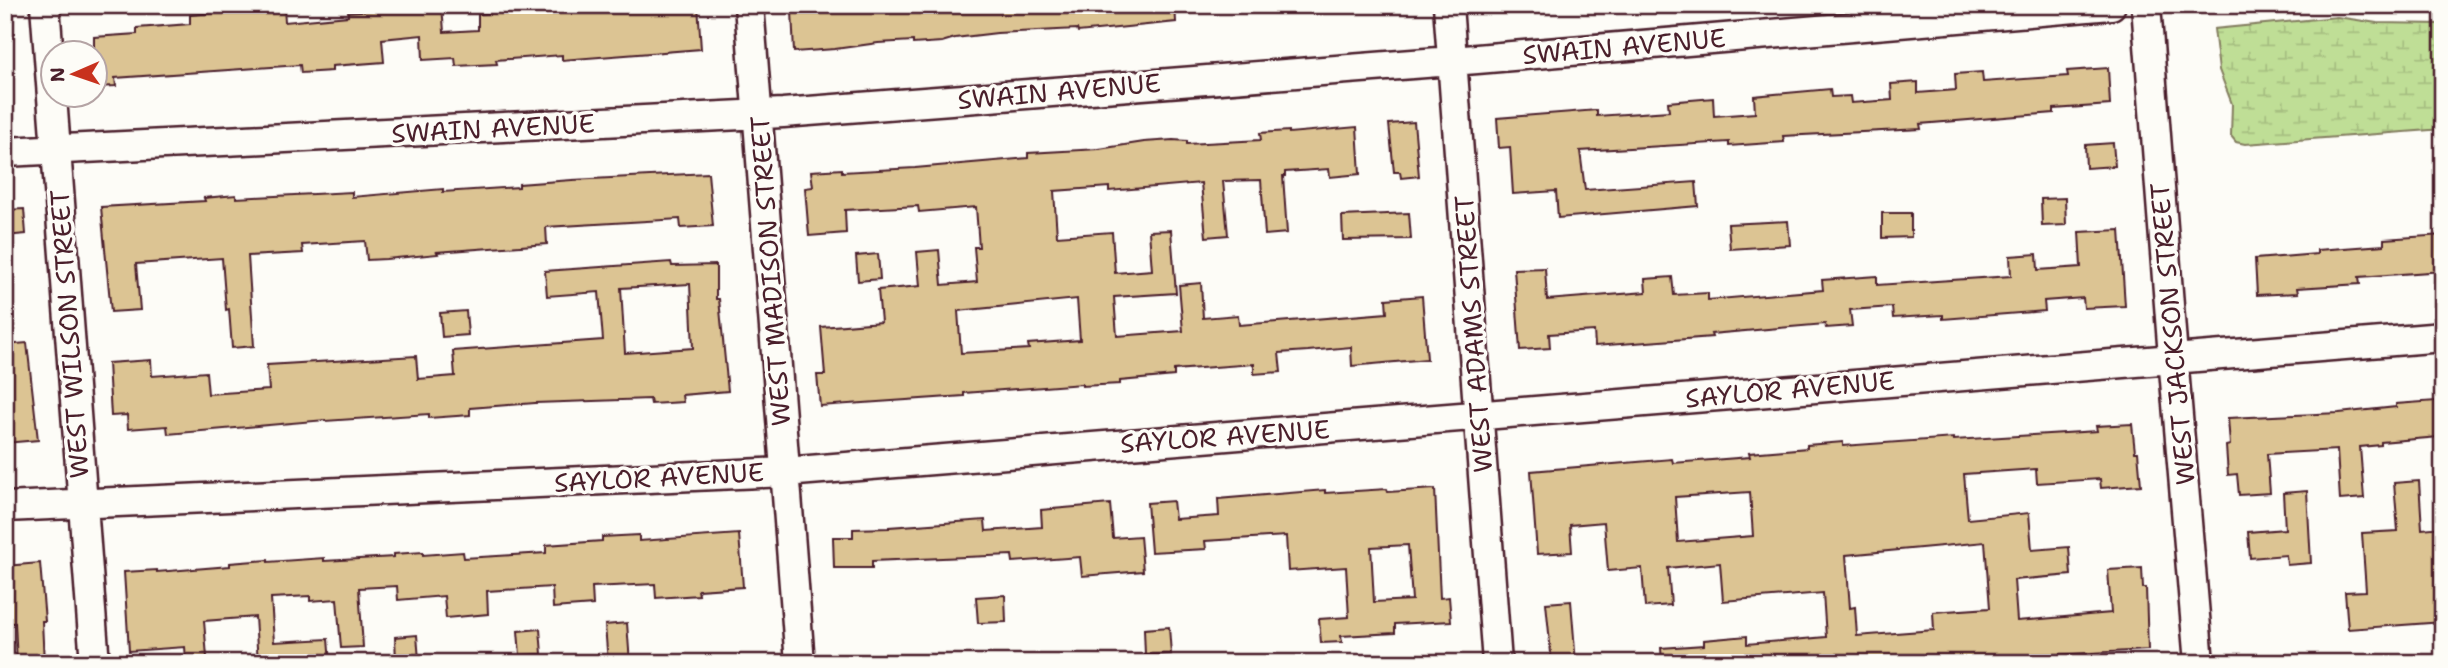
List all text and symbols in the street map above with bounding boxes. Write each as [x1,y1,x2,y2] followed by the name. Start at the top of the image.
[1521,20,1727,72] street label: SWAIN AVENUE
[38,38,108,108] north arrow
[956,65,1162,117] street label: SWAIN AVENUE
[45,67,70,83] text: N
[390,105,596,151] street label: SWAIN AVENUE
[742,115,798,427] street label: WEST MADISON STREET
[2141,181,2203,487] street label: WEST JACKSON STREET
[41,188,97,480] street label: WEST WILSON STREET
[1446,194,1500,474] street label: WEST ADAMS STREET
[1684,362,1896,416] street label: SAYLOR AVENUE
[1119,411,1331,461] street label: SAYLOR AVENUE
[553,454,765,500] street label: SAYLOR AVENUE

